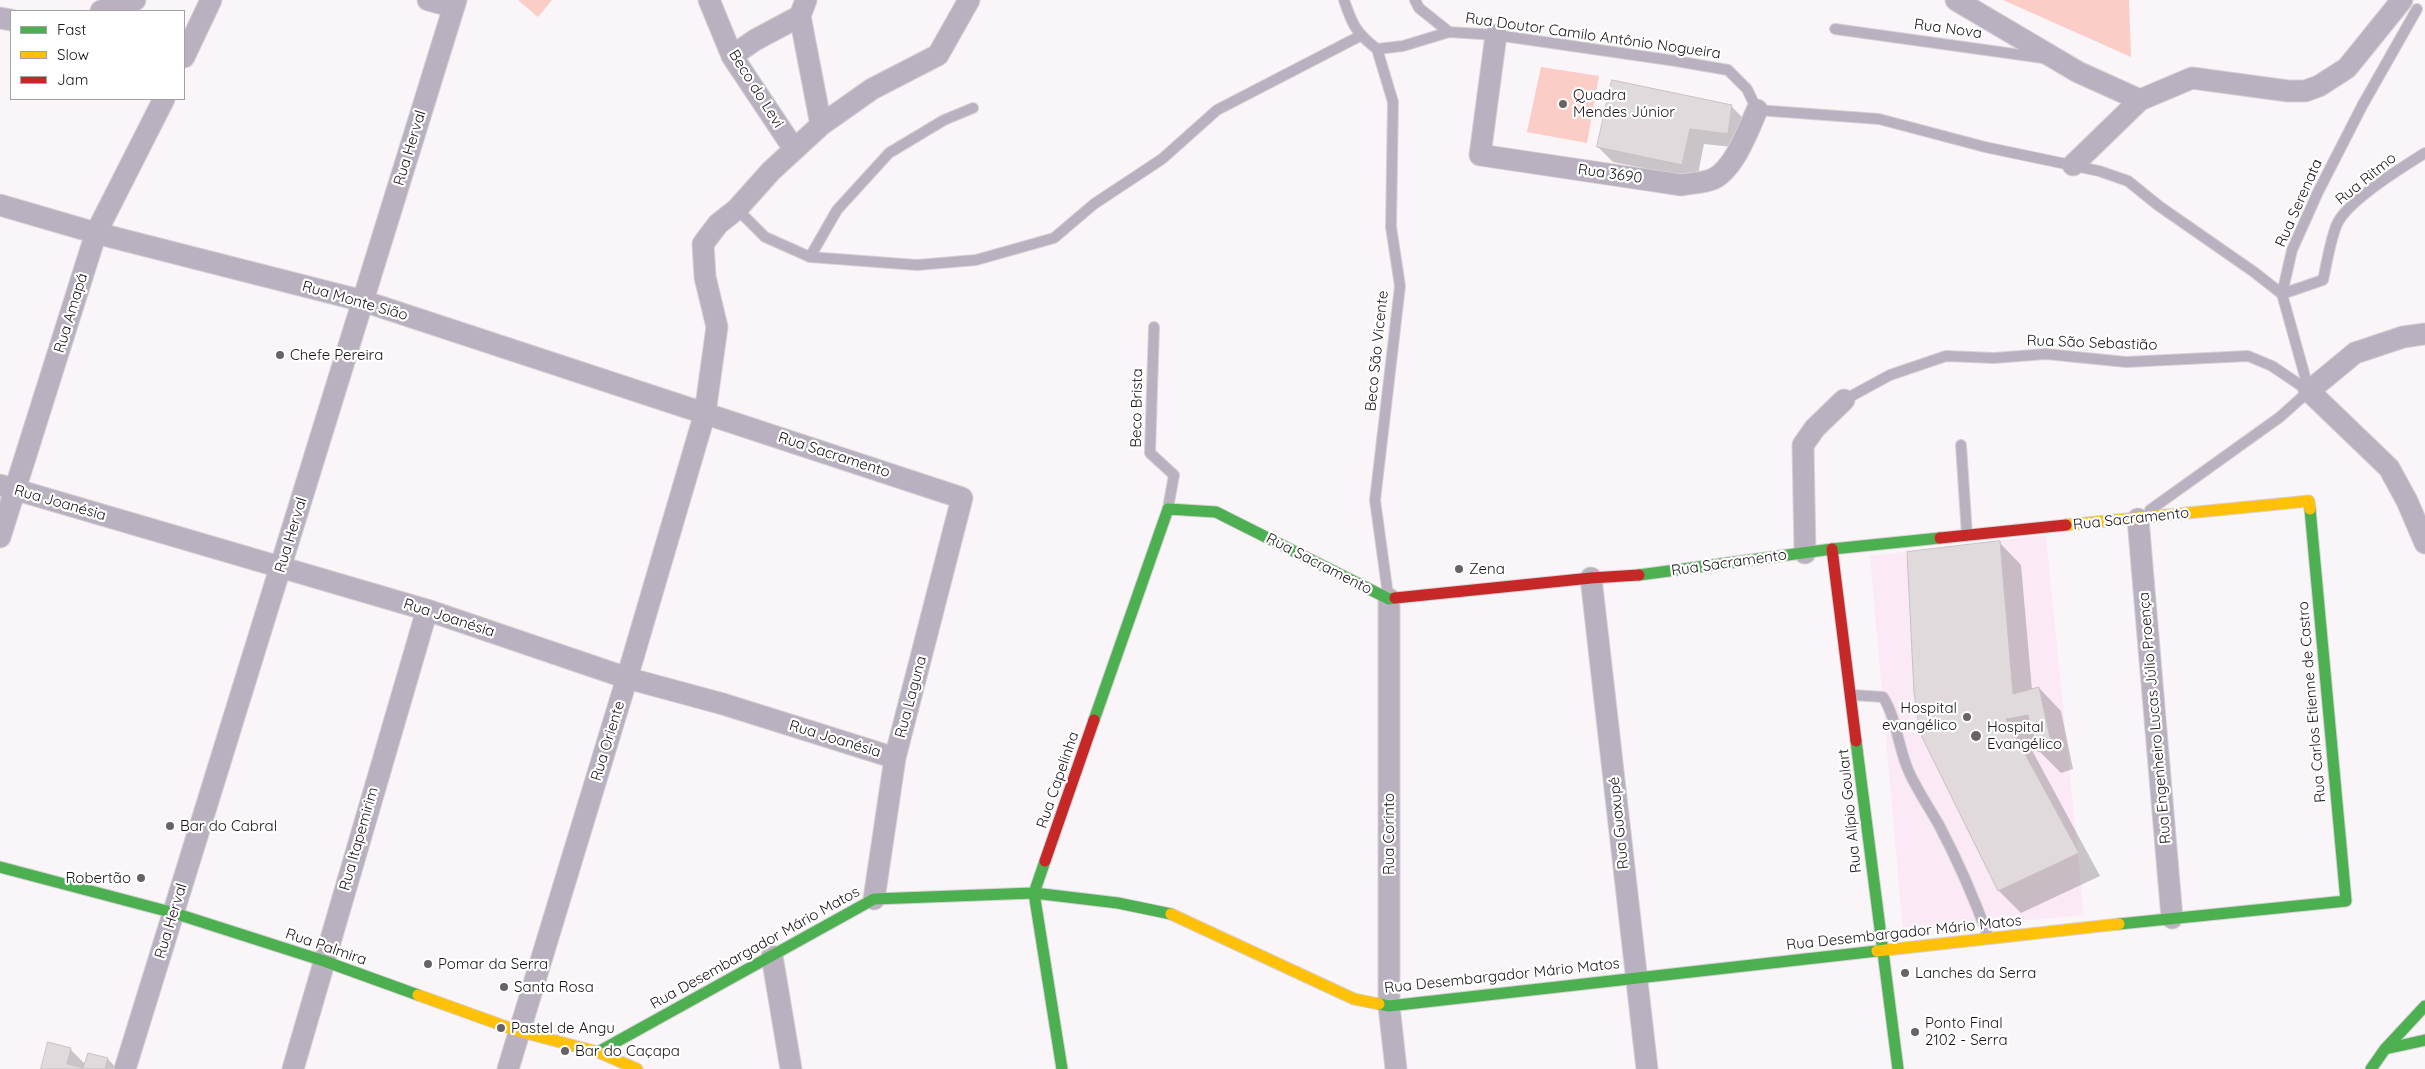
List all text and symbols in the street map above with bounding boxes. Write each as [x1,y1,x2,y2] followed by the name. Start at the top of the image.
[1464,9,1722,63] street label: Rua Doutor Camilo Antônio Nogueira
[10,10,185,100] legend
[1913,15,1983,43] street label: Rua Nova
[57,20,86,39] text: Fast
[57,45,89,64] text: Slow
[725,47,787,131] street label: Beco do Levi
[57,70,88,89] text: Jam
[1573,86,1675,121] place label: Quadra Mendes Júnior
[1557,98,1569,110] marker: Quadra Mendes Júnior
[390,108,430,188] street label: Rua Herval
[2332,149,2400,209] street label: Rua Ritmo
[2272,156,2326,250] street label: Rua Serenata
[1577,161,1643,187] street label: Rua 3690
[50,271,92,355] street label: Rua Amapá
[300,277,410,325] street label: Rua Monte Sião
[1362,290,1392,412] street label: Beco São Vicente
[2026,332,2158,354] street label: Rua São Sebastião
[290,346,383,364] place label: Chefe Pereira
[274,349,286,361] marker: Chefe Pereira
[1127,368,1147,448] street label: Beco Brista
[776,428,892,482] street label: Rua Sacramento
[12,481,108,525] street label: Rua Joanésia
[271,495,311,575] street label: Rua Herval
[2072,504,2190,534] street label: Rua Sacramento
[1263,530,1375,598] street label: Rua Sacramento
[1670,546,1788,580] street label: Rua Sacramento
[1469,560,1505,578] place label: Zena
[1453,563,1465,575] marker: Zena
[2135,591,2175,845] street label: Rua Engenheiro Lucas Júlio Proença
[401,595,497,641] street label: Rua Joanésia
[2294,601,2330,803] street label: Rua Carlos Etienne de Castro
[891,654,931,740] street label: Rua Laguna
[587,699,629,783] street label: Rua Oriente
[1882,699,1957,734] place label: Hospital evangélico
[1961,711,1973,723] marker: Hospital evangélico
[787,717,883,761] street label: Rua Joanésia
[1987,718,2062,753] place label: Hospital Evangélico
[1033,729,1083,831] street label: Rua Capelinha
[1969,729,1983,743] marker: Hospital Evangélico
[1835,748,1865,874] street label: Rua Alípio Goulart
[1605,776,1633,870] street label: Rua Guaxupé
[336,785,382,893] street label: Rua Itapemirim
[1380,793,1398,875] street label: Rua Corinto
[180,817,277,835] place label: Bar do Cabral
[164,820,176,832] marker: Bar do Cabral
[65,869,131,887] place label: Robertão
[135,872,147,884] marker: Robertão
[151,881,191,961] street label: Rua Herval
[647,883,863,1013] street label: Rua Desembargador Mário Matos
[1785,912,2023,954] street label: Rua Desembargador Mário Matos
[283,925,369,969] street label: Rua Palmira
[438,955,548,973] place label: Pomar da Serra
[1383,955,1621,997] street label: Rua Desembargador Mário Matos
[422,958,434,970] marker: Pomar da Serra
[1915,964,2036,982] place label: Lanches da Serra
[1899,967,1911,979] marker: Lanches da Serra
[514,978,594,996] place label: Santa Rosa
[498,981,510,993] marker: Santa Rosa
[1925,1014,2007,1049] place label: Ponto Final 2102 - Serra
[511,1019,615,1037] place label: Pastel de Angu
[495,1022,507,1034] marker: Pastel de Angu
[1909,1026,1921,1038] marker: Ponto Final 2102 - Serra
[575,1042,680,1060] place label: Bar do Caçapa
[559,1045,571,1057] marker: Bar do Caçapa

